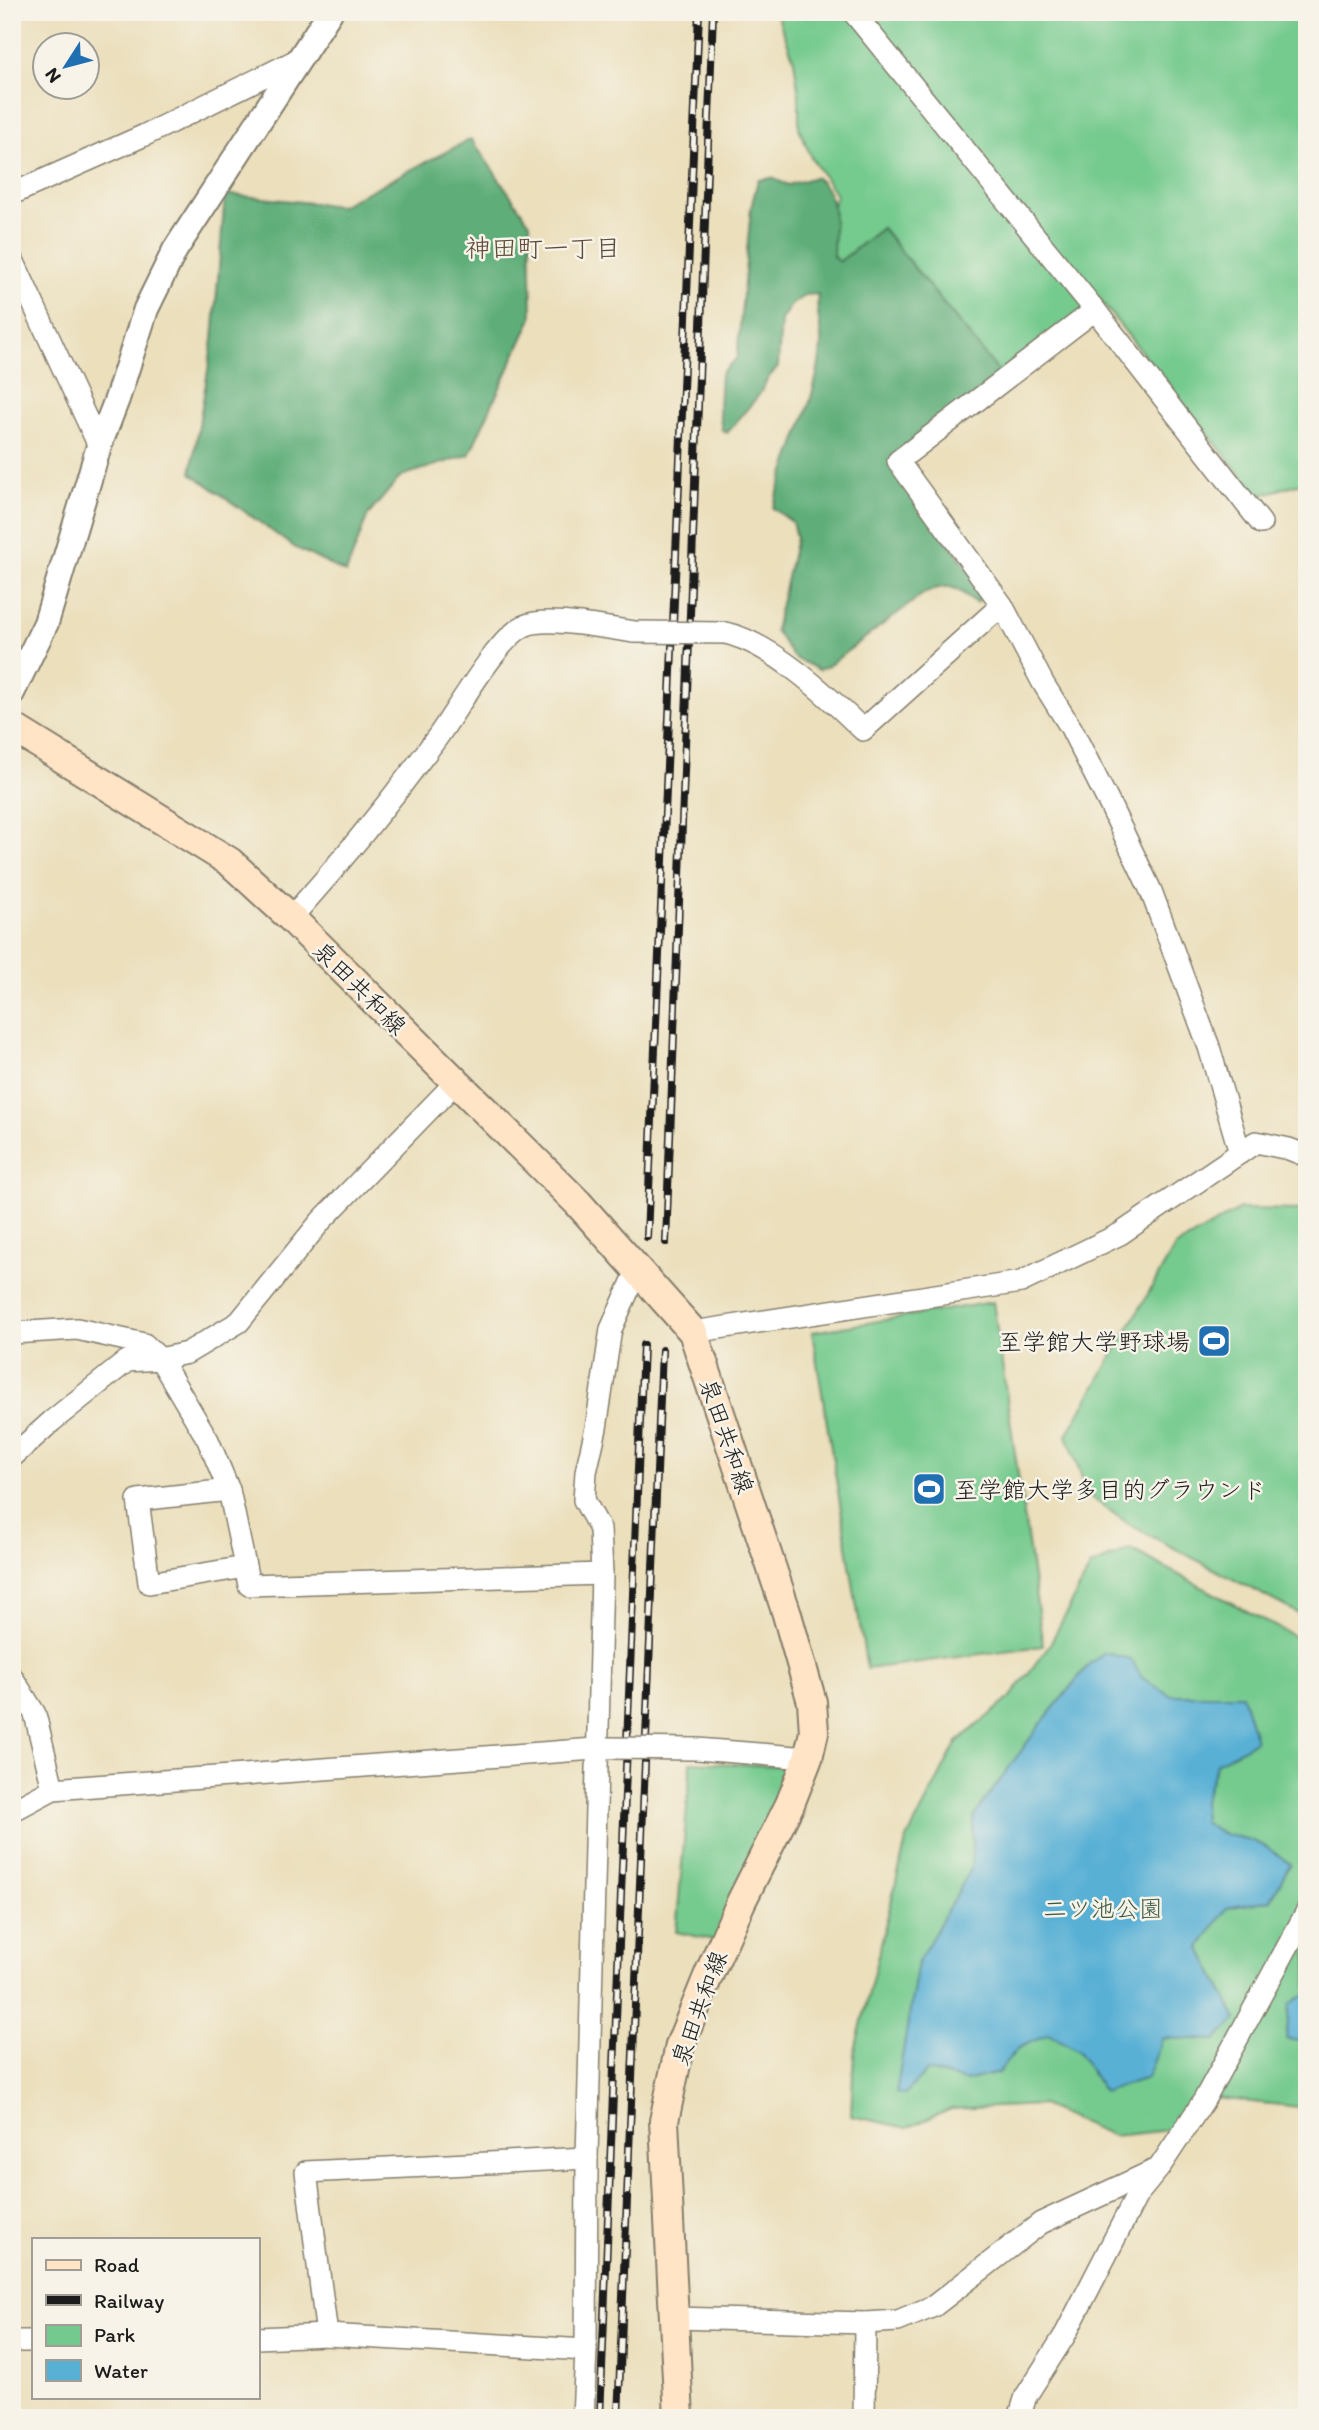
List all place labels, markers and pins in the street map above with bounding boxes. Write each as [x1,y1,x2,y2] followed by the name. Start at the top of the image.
[1195,1322,1233,1360] sports icon: 至学館大学野球場
[998,1327,1190,1356] place label: 至学館大学野球場
[910,1470,948,1508] sports icon: 至学館大学多目的グラウンド
[954,1475,1266,1504] place label: 至学館大学多目的グラウンド

